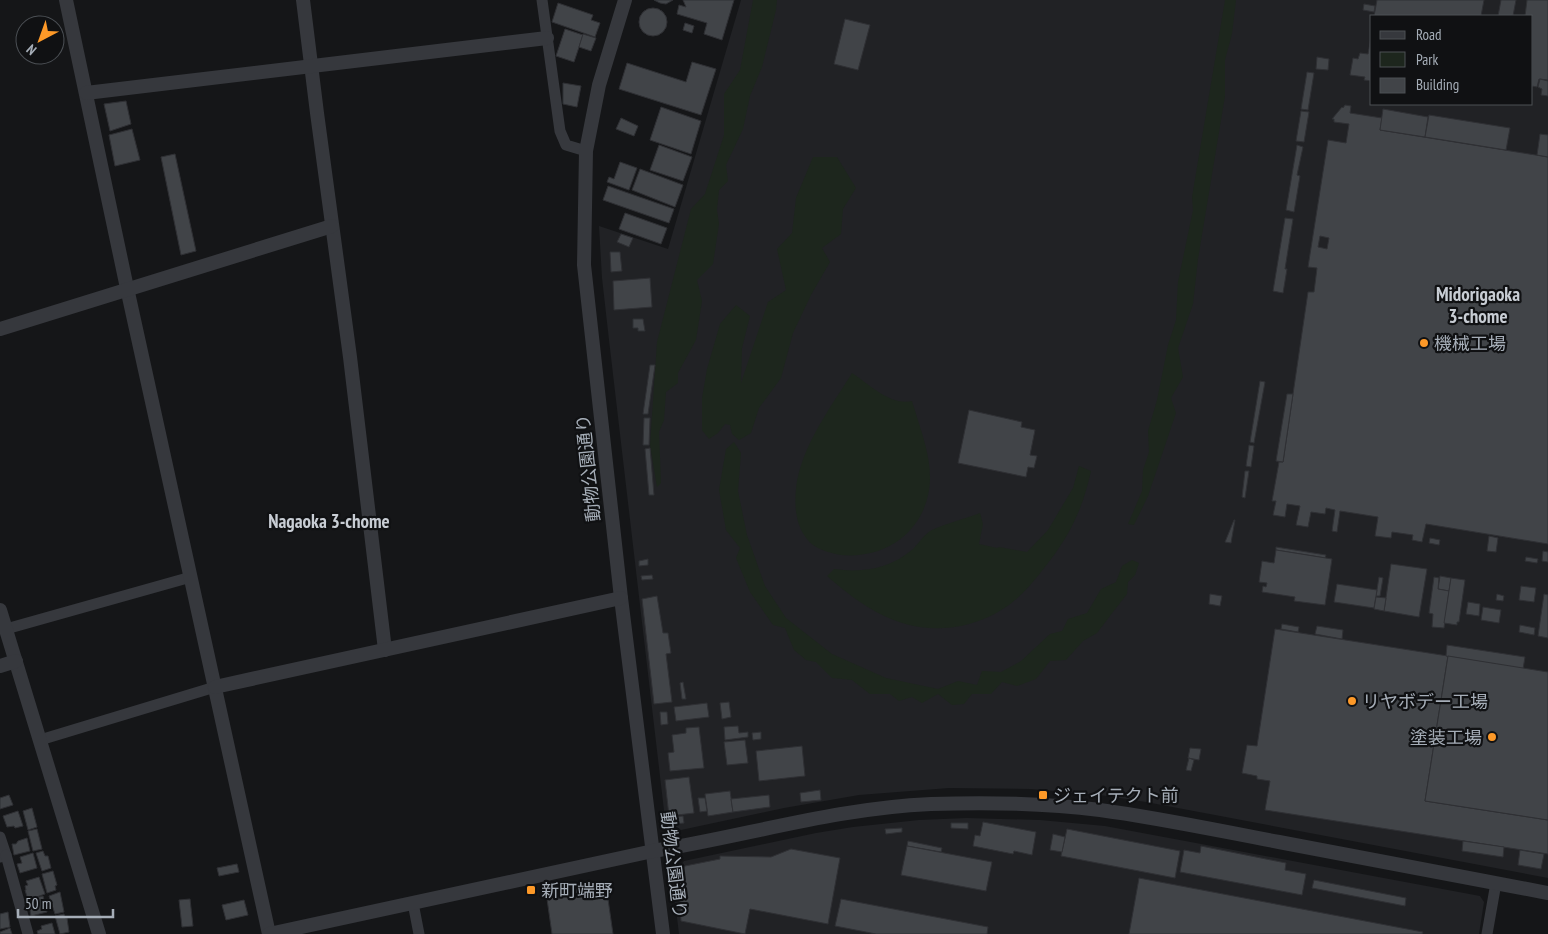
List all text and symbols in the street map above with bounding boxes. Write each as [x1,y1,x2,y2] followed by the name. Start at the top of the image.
[15,15,65,65] north arrow
[1370,15,1533,105] legend
[1416,25,1442,44] text: Road
[23,41,40,59] text: N
[1416,50,1438,69] text: Park
[1416,75,1459,94] text: Building
[1436,282,1520,328] district label: Midorigaoka 3-chome
[1434,332,1506,355] place label: 機械工場
[1418,337,1430,349] marker: 機械工場
[571,413,605,523] street label: 動物公園通り
[268,509,390,533] district label: Nagaoka 3-chome
[1362,690,1488,713] place label: リヤボデー工場
[1346,695,1358,707] marker: リヤボデー工場
[1410,726,1482,749] place label: 塗装工場
[1486,731,1498,743] marker: 塗装工場
[1053,784,1179,807] place label: ジェイテクト前
[1037,789,1049,801] marker: ジェイテクト前
[656,810,692,920] street label: 動物公園通り
[541,879,613,902] place label: 新町端野
[525,884,537,896] marker: 新町端野
[18,886,112,918] scale bar
[25,894,51,913] text: 50 m

